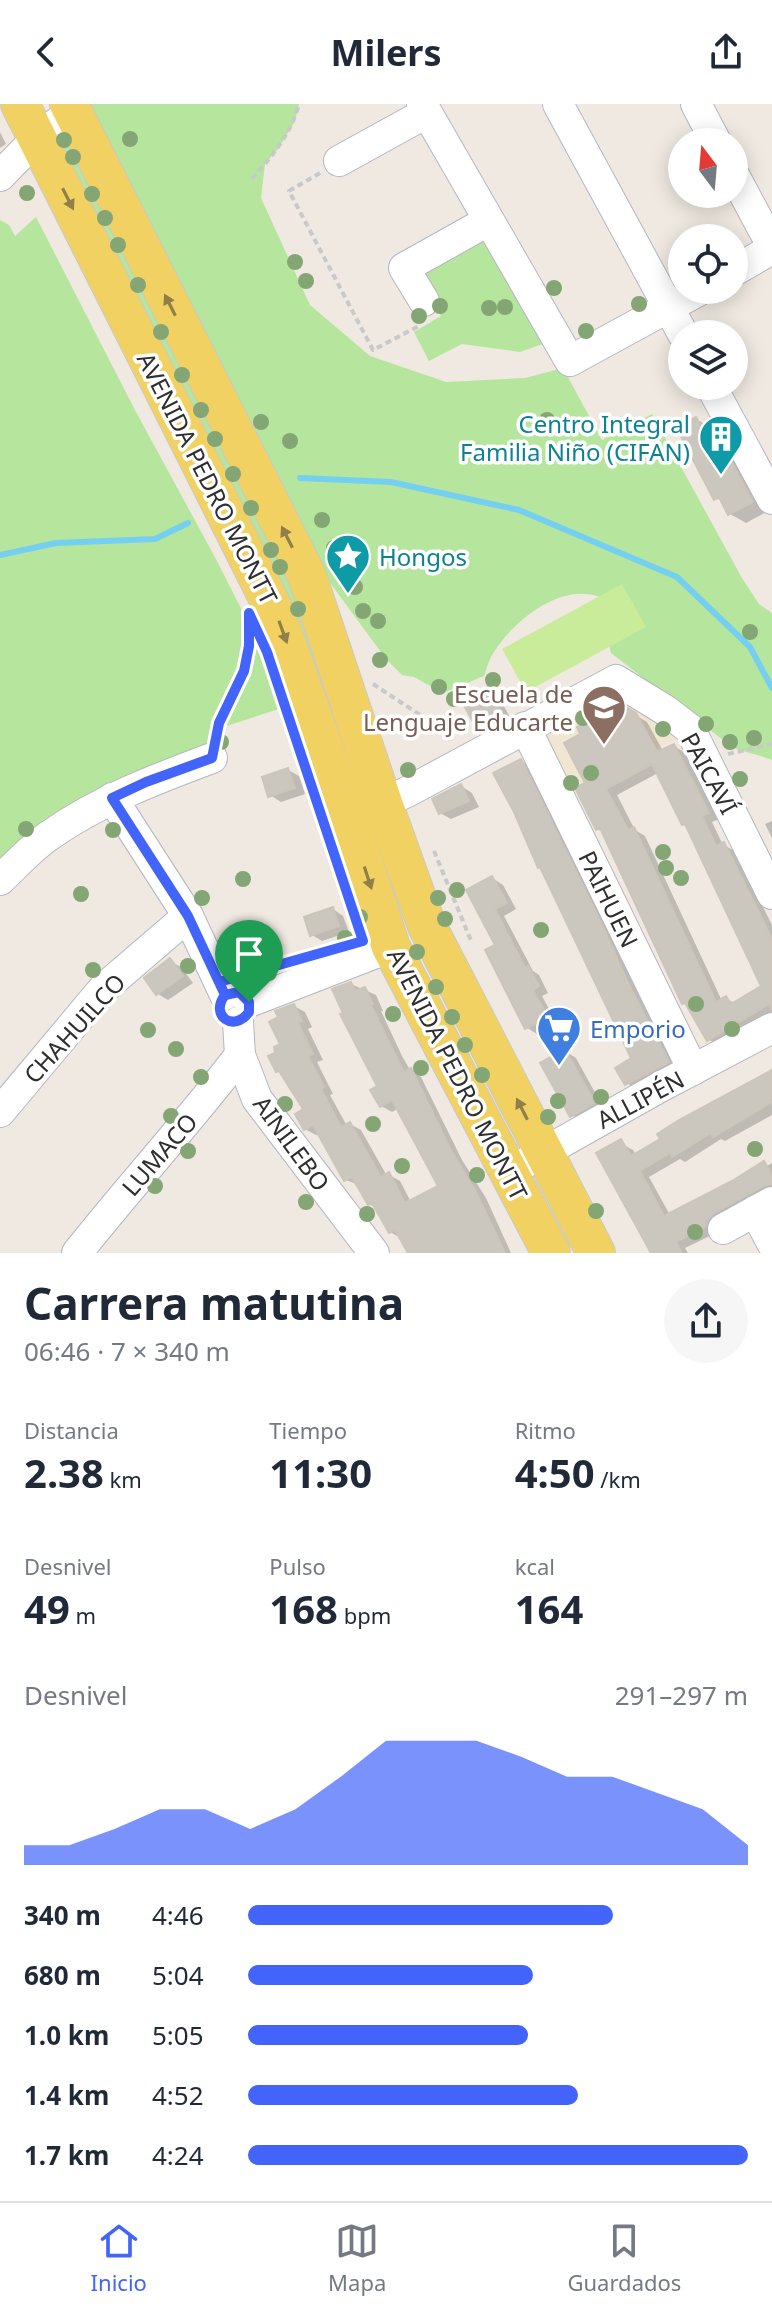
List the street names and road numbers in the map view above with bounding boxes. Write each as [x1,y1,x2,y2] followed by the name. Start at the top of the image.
[130,347,286,610] street label: AVENIDA PEDRO MONTT
[674,726,746,820] street label: PAICAVÍ
[571,845,647,953] street label: PAIHUEN
[380,943,536,1206] street label: AVENIDA PEDRO MONTT
[16,966,132,1090] street label: CHAHUILCO
[590,1062,690,1136] street label: ALLIPÉN
[246,1089,338,1197] street label: AINILEBO
[114,1105,204,1203] street label: LUMACO

